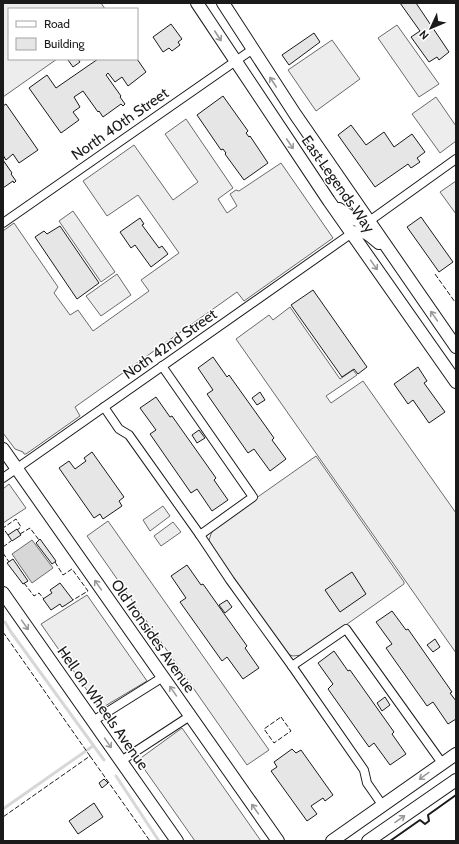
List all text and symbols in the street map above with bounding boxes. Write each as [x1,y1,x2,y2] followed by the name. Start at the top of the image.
[8,8,138,60] legend
[411,8,451,48] north arrow
[44,16,70,31] text: Road
[416,27,432,43] text: N
[215,30,223,42] one-way arrow
[44,36,86,51] text: Building
[269,76,277,88] one-way arrow
[68,84,172,164] street label: North 40th Street
[298,132,379,236] street label: East Legends Way
[287,138,295,150] one-way arrow
[370,259,378,270] one-way arrow
[120,305,220,383] street label: Noth 42nd Street
[430,310,438,321] one-way arrow
[107,576,199,696] street label: Old Ironsides Avenue
[94,580,102,591] one-way arrow
[21,619,29,630] one-way arrow
[53,643,153,774] street label: Hell on Wheels Avenue
[169,686,177,697] one-way arrow
[104,737,112,748] one-way arrow
[419,772,430,780] one-way arrow
[251,804,259,815] one-way arrow
[395,815,406,823] one-way arrow

